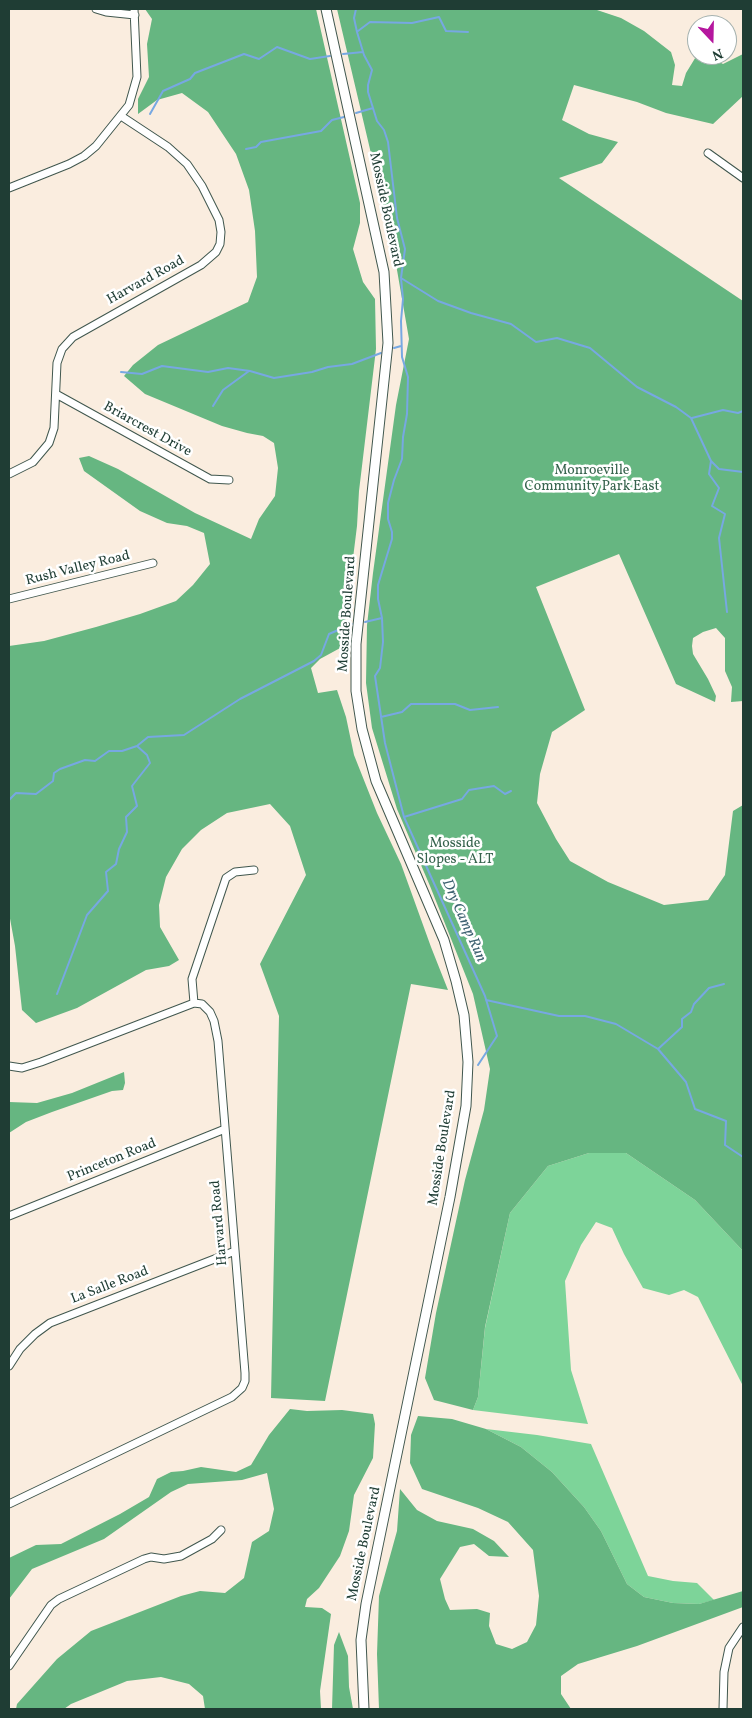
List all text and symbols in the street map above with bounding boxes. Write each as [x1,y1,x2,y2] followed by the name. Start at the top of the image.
[687,15,737,65] north arrow
[709,43,725,64] text: N
[365,151,405,269] street label: Mosside Boulevard
[104,253,188,309] street label: Harvard Road
[100,399,194,461] street label: Briarcrest Drive
[525,463,659,496] park label: Monroeville Community Park East
[24,548,132,590] street label: Rush Valley Road
[336,555,360,673] street label: Mosside Boulevard
[417,836,493,869] park label: Mosside Slopes - ALT
[437,877,489,965] water label: Dry Camp Run
[426,1089,460,1207] street label: Mosside Boulevard
[65,1136,159,1186] street label: Princeton Road
[208,1179,232,1267] street label: Harvard Road
[69,1264,151,1308] street label: La Salle Road
[345,1485,385,1603] street label: Mosside Boulevard

